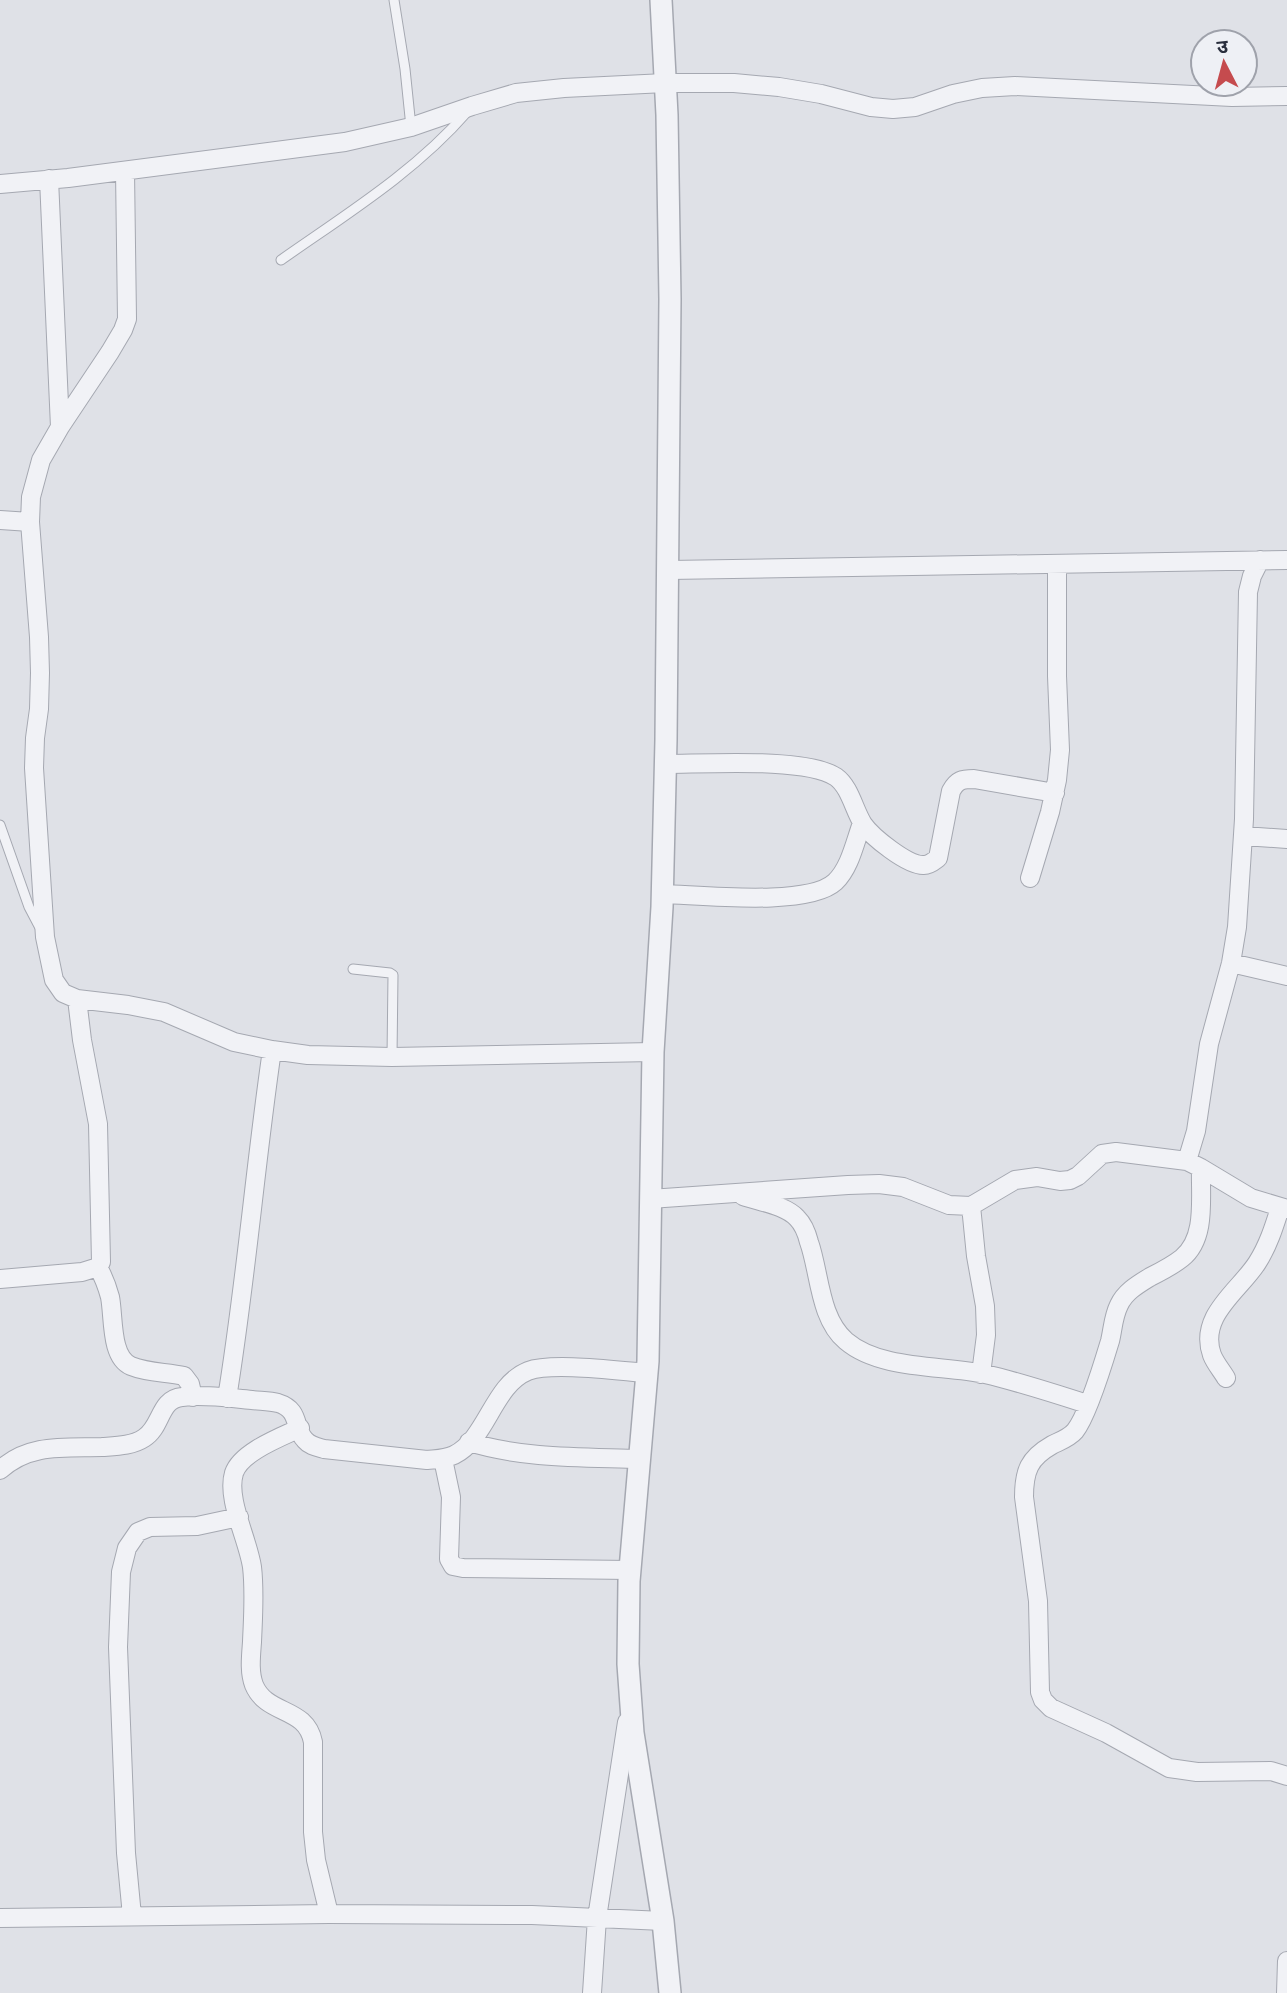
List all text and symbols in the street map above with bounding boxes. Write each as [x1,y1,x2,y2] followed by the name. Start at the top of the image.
[1189,28,1259,98] north arrow
[1215,33,1230,60] text: उ

